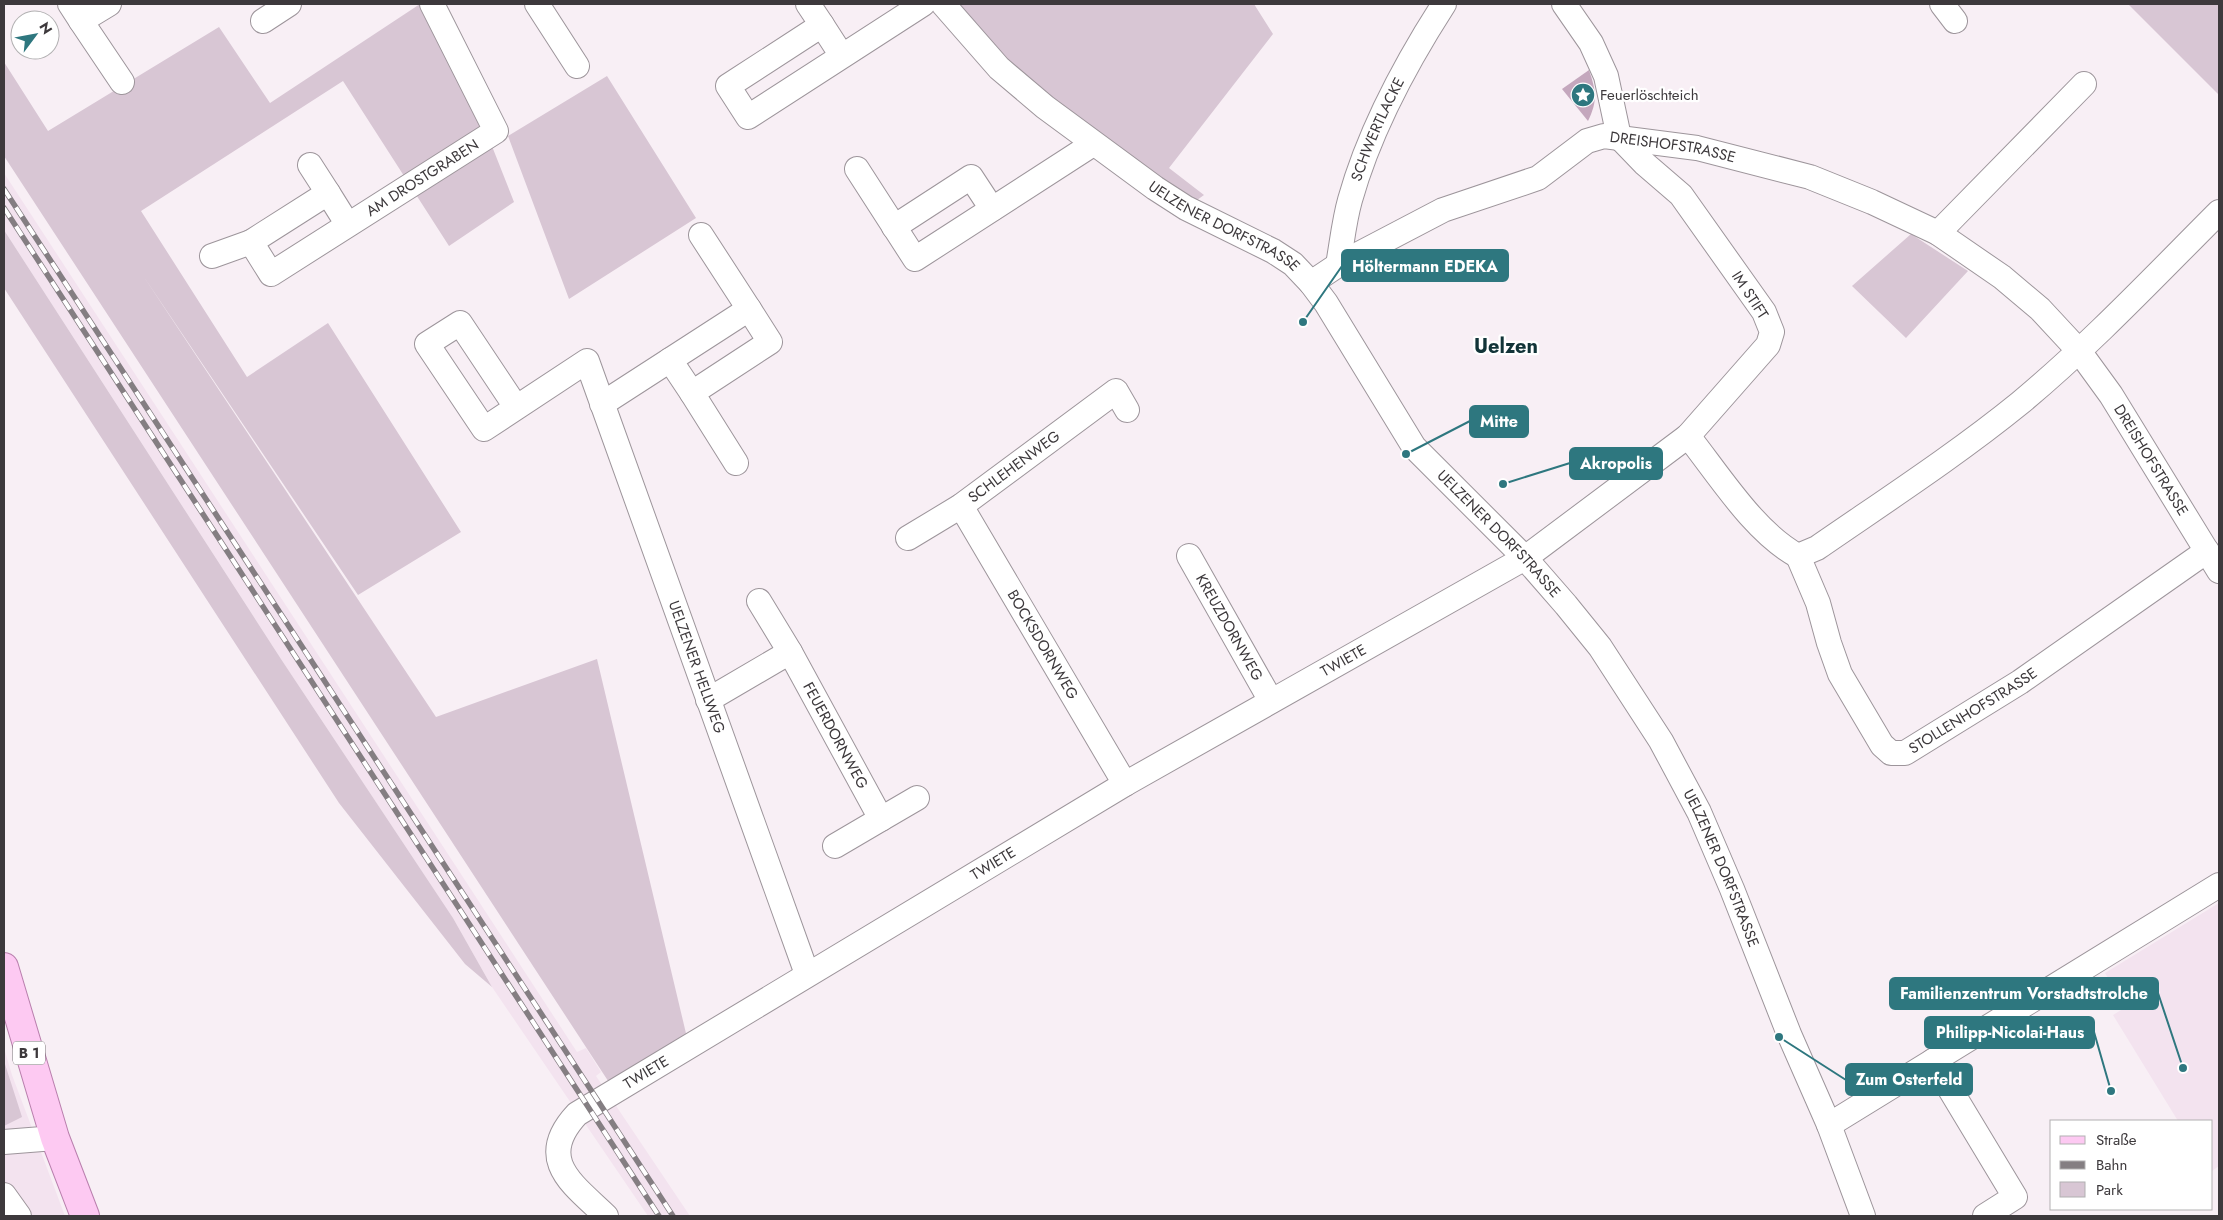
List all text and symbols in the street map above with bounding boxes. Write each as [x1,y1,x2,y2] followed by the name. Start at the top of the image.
[10,10,60,60] north arrow
[35,18,57,38] text: N
[1345,73,1410,184] street label: SCHWERTLACKE
[1570,82,1596,108] place icon: Feuerlöschteich
[1600,84,1699,106] place label: Feuerlöschteich
[1609,126,1738,168] street label: DREISHOFSTRASSE
[362,134,483,222] street label: AM DROSTGRABEN
[1144,176,1305,276] street label: UELZENER DORFSTRASSE
[1342,250,1508,281] callout: Höltermann EDEKA
[1352,255,1498,278] text: Höltermann EDEKA
[1726,267,1774,323] street label: IM STIFT
[1474,332,1538,361] district label: Uelzen
[2108,400,2194,520] street label: DREISHOFSTRASSE
[1470,406,1528,437] callout: Mitte
[1480,410,1518,433] text: Mitte
[963,425,1065,508] street label: SCHLEHENWEG
[1570,448,1662,479] callout: Akropolis
[1579,452,1652,475] text: Akropolis
[1432,465,1566,602] street label: UELZENER DORFSTRASSE
[1190,570,1268,685] street label: KREUZDORNWEG
[1002,586,1084,704] street label: BOCKSDORNWEG
[663,598,731,736] street label: UELZENER HELLWEG
[1317,639,1370,682] street label: TWIETE
[1904,662,2042,759] street label: STOLLENHOFSTRASSE
[797,678,874,793] street label: FEUERDORNWEG
[1678,785,1765,950] street label: UELZENER DORFSTRASSE
[966,841,1020,886] street label: TWIETE
[1890,978,2158,1009] callout: Familienzentrum Vorstadtstrolche
[1900,982,2148,1005] text: Familienzentrum Vorstadtstrolche
[1925,1017,2094,1048] callout: Philipp-Nicolai-Haus
[1936,1021,2084,1044] text: Philipp-Nicolai-Haus
[13,1042,45,1064] road number: B 1
[619,1050,673,1095] street label: TWIETE
[1846,1064,1972,1095] callout: Zum Osterfeld
[1856,1068,1962,1091] text: Zum Osterfeld
[2050,1120,2213,1210] legend
[2096,1129,2137,1151] text: Straße
[2096,1154,2127,1176] text: Bahn
[2096,1179,2123,1201] text: Park

